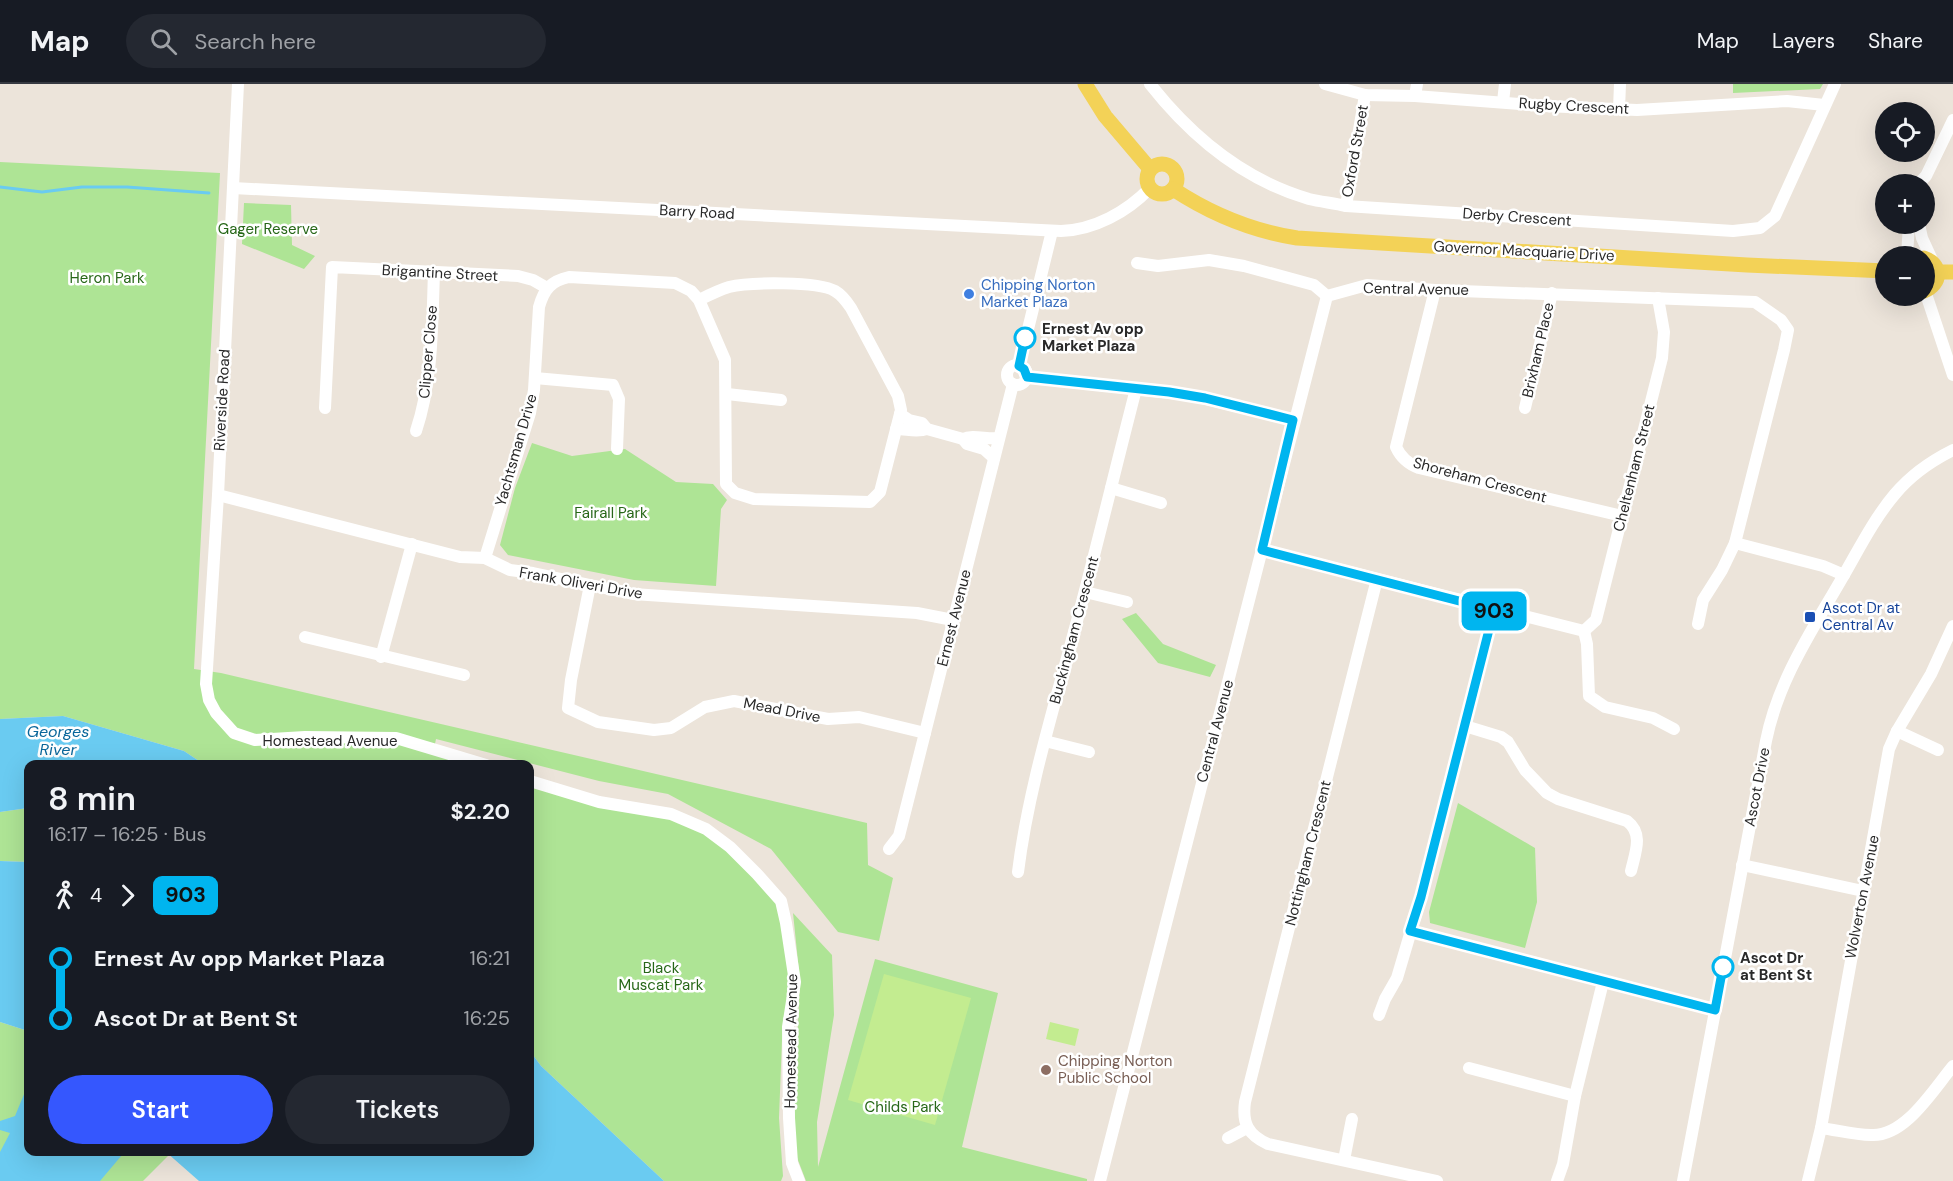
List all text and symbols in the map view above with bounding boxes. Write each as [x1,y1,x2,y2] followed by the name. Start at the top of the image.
[126,14,546,68] search box
[30,23,90,60] text: Map
[147,25,180,58] icon: search
[195,27,316,56] text: Search here
[1697,27,1739,55] text: Map
[1772,27,1835,55] text: Layers
[1868,27,1923,55] text: Share
[1518,93,1630,119] street label: Rugby Crescent
[1875,102,1935,306] map controls
[1875,102,1935,162] button: locate
[1337,103,1373,199] street label: Oxford Street
[1875,174,1935,234] button: +
[659,200,735,224] street label: Barry Road
[1462,203,1572,231] street label: Derby Crescent
[218,219,318,239] park label: Gager Reserve
[1433,236,1615,266] street label: Governor Macquarie Drive
[1875,246,1935,306] button: −
[381,260,499,286] street label: Brigantine Street
[69,268,145,288] park label: Heron Park
[981,275,1095,312] place label: Chipping Norton Market Plaza
[1363,278,1469,300] street label: Central Avenue
[962,287,976,301] marker: Chipping Norton Market Plaza
[1517,300,1559,400] street label: Brixham Place
[414,305,442,399] street label: Clipper Close
[1042,319,1144,356] place label: Ernest Av opp Market Plaza
[1014,327,1036,349] marker: Ernest Av opp Market Plaza
[209,349,235,451] street label: Riverside Road
[490,391,542,509] street label: Yachtsman Drive
[1608,402,1660,534] street label: Cheltenham Street
[1411,453,1549,508] street label: Shoreham Crescent
[574,503,648,523] park label: Fairall Park
[1045,554,1103,706] street label: Buckingham Crescent
[518,562,644,604] street label: Frank Oliveri Drive
[932,567,976,669] street label: Ernest Avenue
[1460,592,1528,630] line badge: 903
[1474,597,1514,625] text: 903
[1822,598,1900,635] place label: Ascot Dr at Central Av
[1803,610,1817,624] marker: Ascot Dr at Central Av
[1192,677,1238,785] street label: Central Avenue
[742,693,822,727] street label: Mead Drive
[27,721,89,760] water label: Georges River
[263,731,397,751] street label: Homestead Avenue
[1740,746,1774,828] street label: Ascot Drive
[48,777,136,820] text: 8 min
[1280,778,1336,928] street label: Nottingham Crescent
[450,797,510,826] text: $2.20
[48,821,207,847] text: 16:17 – 16:25 · Bus
[1840,833,1884,961] street label: Wolverton Avenue
[48,879,81,912] icon: walk
[111,879,144,912] icon: forward
[165,881,206,909] text: 903
[90,882,102,908] text: 4
[94,944,385,973] text: Ernest Av opp Market Plaza
[469,945,510,971] text: 16:21
[1740,948,1812,985] place label: Ascot Dr at Bent St
[1712,956,1734,978] marker: Ascot Dr at Bent St
[619,958,704,995] park label: Black Muscat Park
[780,973,802,1109] street label: Homestead Avenue
[94,1004,298,1033] text: Ascot Dr at Bent St
[463,1005,510,1031] text: 16:25
[1058,1051,1172,1088] place label: Chipping Norton Public School
[1039,1063,1053,1077] marker: Chipping Norton Public School
[48,1075,273,1144] button: Start
[285,1075,510,1144] button: Tickets
[865,1097,942,1117] park label: Childs Park

